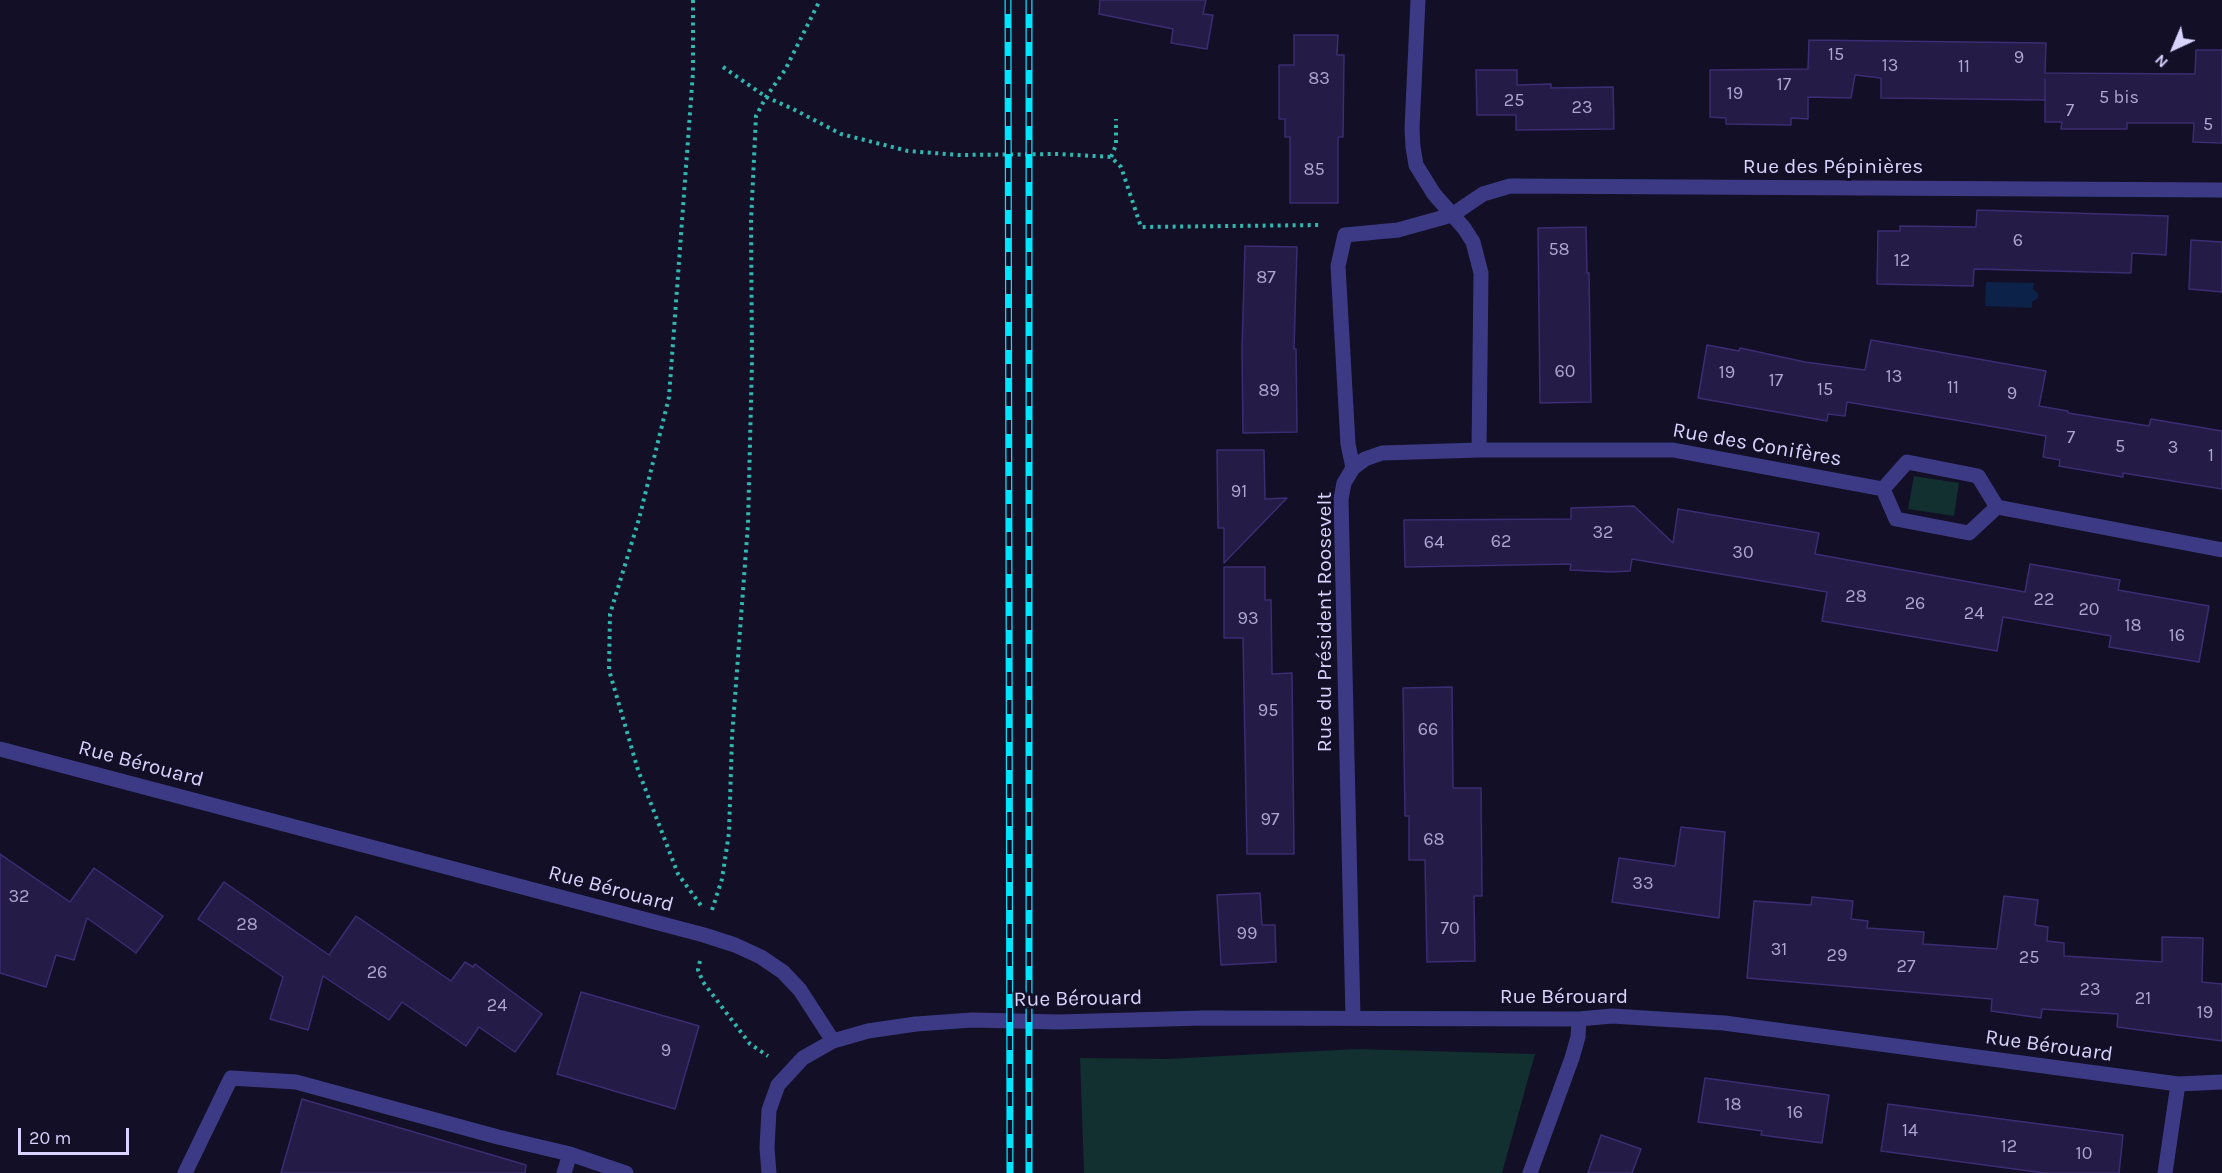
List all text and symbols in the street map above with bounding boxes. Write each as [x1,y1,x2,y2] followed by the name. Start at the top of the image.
[2144,18,2204,78] north arrow
[1828,44,1844,66] house number: 15
[2014,47,2024,69] house number: 9
[2150,50,2172,72] text: N
[1882,55,1898,77] house number: 13
[1958,56,1970,78] house number: 11
[1308,68,1330,90] house number: 83
[1777,74,1791,96] house number: 17
[1727,83,1743,105] house number: 19
[2099,87,2139,109] house number: 5 bis
[1504,90,1524,112] house number: 25
[1571,97,1593,119] house number: 23
[2066,100,2074,122] house number: 7
[2203,114,2213,136] house number: 5
[1743,154,1923,180] street label: Rue des Pépinières
[1303,159,1325,181] house number: 85
[2013,230,2023,252] house number: 6
[1548,239,1570,261] house number: 58
[1894,250,1910,272] house number: 12
[1256,267,1276,289] house number: 87
[1555,361,1575,383] house number: 60
[1719,362,1735,384] house number: 19
[1886,366,1902,388] house number: 13
[1769,370,1783,392] house number: 17
[1947,377,1959,399] house number: 11
[1817,379,1833,401] house number: 15
[1258,380,1280,402] house number: 89
[2007,383,2017,405] house number: 9
[1670,418,1844,472] street label: Rue des Conifères
[2067,427,2075,449] house number: 7
[2115,436,2125,458] house number: 5
[2168,437,2178,459] house number: 3
[2208,445,2214,467] house number: 1
[1231,481,1247,503] house number: 91
[1312,492,1338,752] street label: Rue du Président Roosevelt
[1592,522,1614,544] house number: 32
[1491,531,1511,553] house number: 62
[1424,532,1444,554] house number: 64
[1732,542,1754,564] house number: 30
[1845,586,1867,608] house number: 28
[2034,589,2054,611] house number: 22
[1905,593,1925,615] house number: 26
[2078,599,2100,621] house number: 20
[1964,603,1984,625] house number: 24
[1237,608,1259,630] house number: 93
[2124,615,2142,637] house number: 18
[2169,625,2185,647] house number: 16
[1258,700,1278,722] house number: 95
[1418,719,1438,741] house number: 66
[76,735,206,793] street label: Rue Bérouard
[1261,809,1279,831] house number: 97
[1423,829,1445,851] house number: 68
[546,860,676,918] street label: Rue Bérouard
[1632,873,1654,895] house number: 33
[8,886,30,908] house number: 32
[236,914,258,936] house number: 28
[1440,918,1460,940] house number: 70
[1237,923,1257,945] house number: 99
[1771,939,1787,961] house number: 31
[1827,945,1847,967] house number: 29
[2019,947,2039,969] house number: 25
[1897,956,1915,978] house number: 27
[367,962,387,984] house number: 26
[2079,979,2101,1001] house number: 23
[1500,984,1628,1010] street label: Rue Bérouard
[1014,985,1142,1013] street label: Rue Bérouard
[2135,988,2151,1010] house number: 21
[487,995,507,1017] house number: 24
[2197,1002,2213,1024] house number: 19
[1984,1025,2114,1067] street label: Rue Bérouard
[661,1040,671,1062] house number: 9
[1724,1094,1742,1116] house number: 18
[1787,1102,1803,1124] house number: 16
[21,1116,132,1154] scale bar
[1902,1120,1918,1142] house number: 14
[29,1127,71,1149] text: 20 m
[2001,1136,2017,1158] house number: 12
[2076,1143,2092,1165] house number: 10

